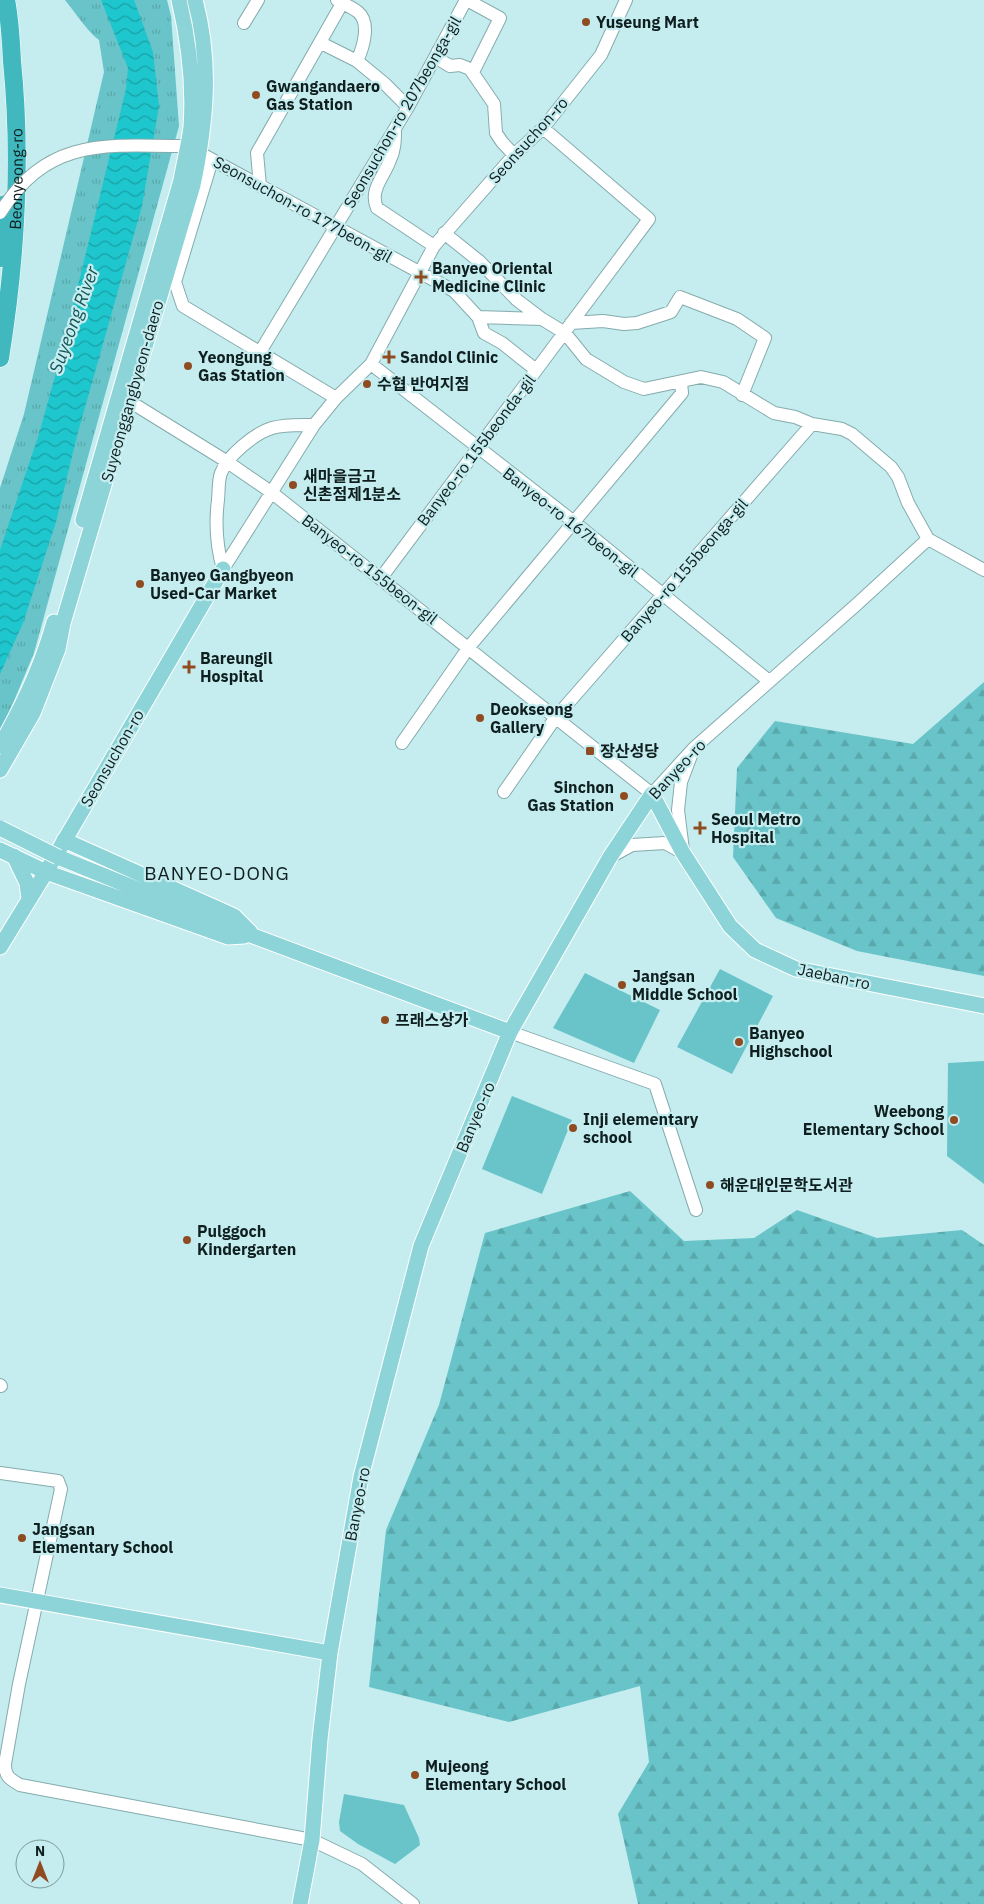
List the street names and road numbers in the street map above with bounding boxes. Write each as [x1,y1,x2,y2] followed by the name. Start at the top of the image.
[339,13,465,211] street label: Seonsuchon-ro 207beonga-gil
[484,93,572,187] street label: Seonsuchon-ro
[5,128,27,230] street label: Beonyeong-ro
[210,151,396,267] street label: Seonsuchon-ro 177beon-gil
[96,298,168,484] street label: Suyeonggangbyeon-daero
[412,370,540,530] street label: Banyeo-ro 155beonda-gil
[499,463,643,581] street label: Banyeo-ro 167beon-gil
[616,494,752,646] street label: Banyeo-ro 155beonga-gil
[298,510,442,628] street label: Banyeo-ro 155beon-gil
[76,706,148,810] street label: Seonsuchon-ro
[644,735,710,803] street label: Banyeo-ro
[796,959,872,993] street label: Jaeban-ro
[451,1079,499,1155] street label: Banyeo-ro
[340,1465,374,1543] street label: Banyeo-ro

